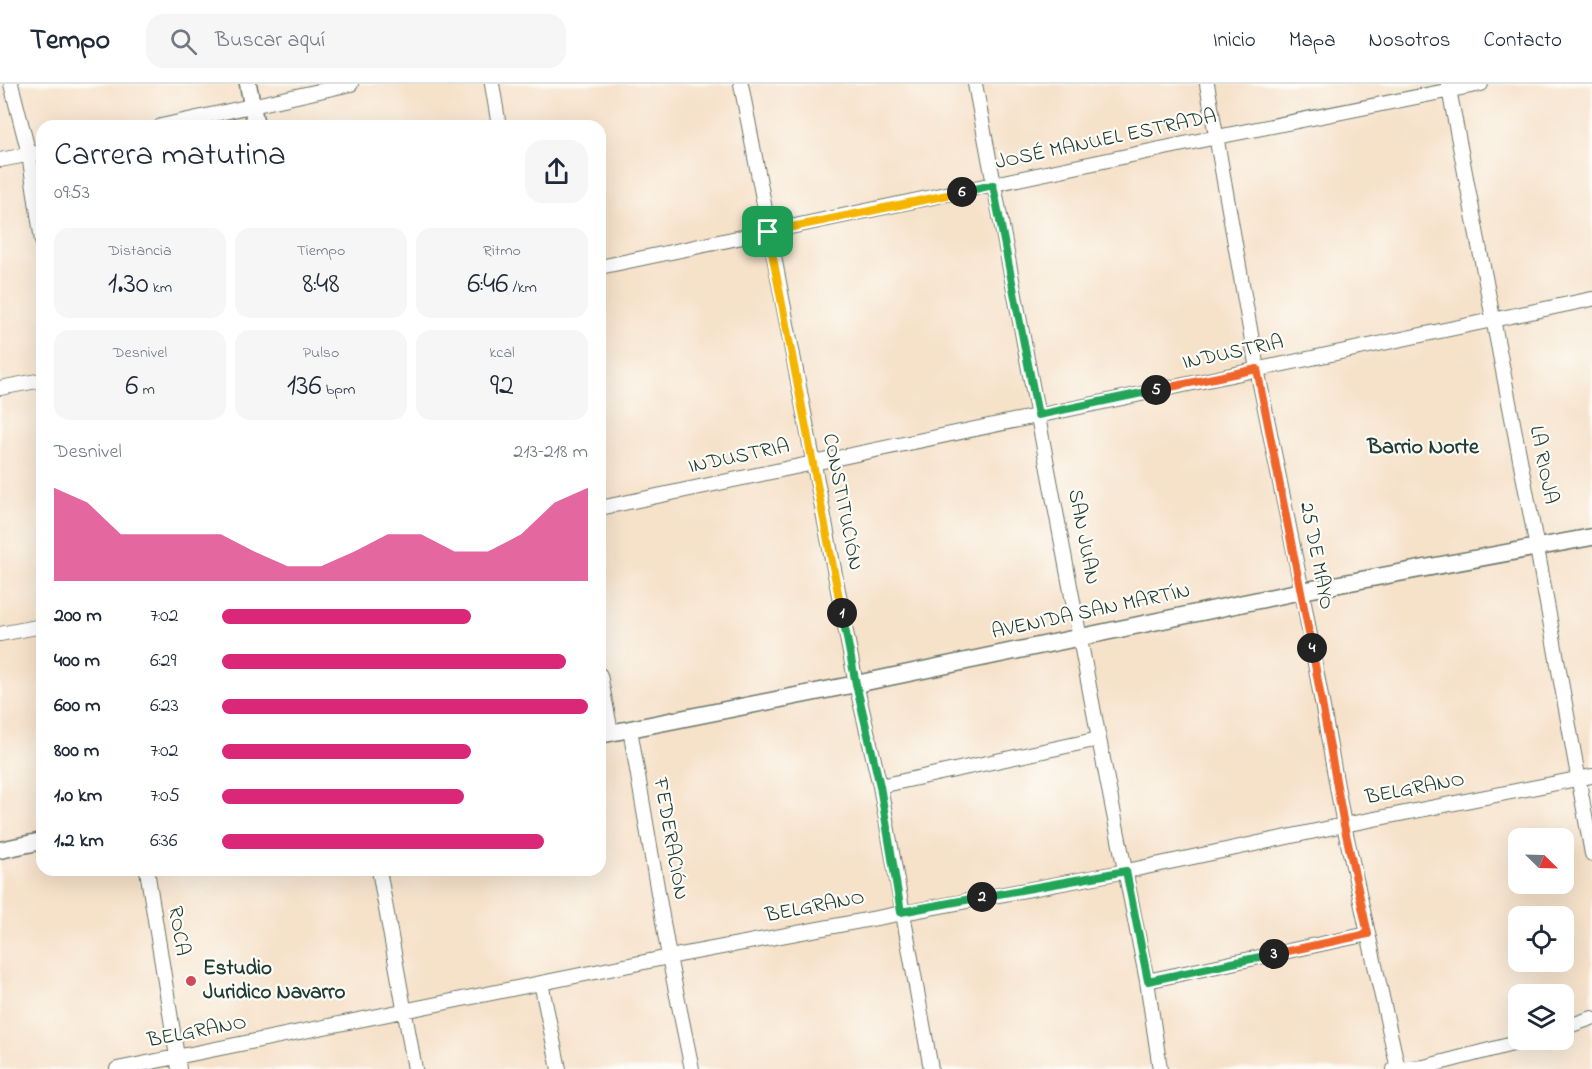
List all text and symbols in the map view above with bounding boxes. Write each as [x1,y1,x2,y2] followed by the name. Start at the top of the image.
[146,14,566,68] search box
[30,21,110,62] text: Tempo
[167,25,200,58] icon: search
[215,25,325,57] text: Buscar aquí
[1213,26,1256,56] text: Inicio
[1289,26,1336,56] text: Mapa
[1369,26,1451,56] text: Nosotros
[1484,26,1562,56] text: Contacto
[993,102,1219,178] street label: JOSÉ MANUEL ESTRADA
[54,132,286,180] text: Carrera matutina
[525,140,588,203] button: share
[947,177,977,207] pin: 6
[54,179,90,208] text: 09:53
[958,180,966,204] text: 6
[742,206,793,257] pin
[751,215,784,248] icon: arrive
[108,239,172,263] text: Distancia
[297,239,345,263] text: Tiempo
[483,239,521,263] text: Ritmo
[108,263,149,307] text: 1.30
[302,263,340,307] text: 8:48
[467,263,508,307] text: 6:46
[149,276,172,300] text: km
[508,276,537,300] text: /km
[1180,328,1286,378] street label: INDUSTRIA
[113,341,167,365] text: Desnivel
[303,341,339,365] text: Pulso
[489,341,515,365] text: kcal
[125,365,138,409] text: 6
[287,365,322,409] text: 136
[490,365,514,409] text: 92
[1141,375,1171,405] pin: 5
[138,378,155,402] text: m
[322,378,355,402] text: bpm
[1151,378,1161,402] text: 5
[1521,423,1565,507] street label: LA RIOJA
[814,431,870,573] street label: CONSTITUCIÓN
[686,432,792,482] street label: INDUSTRIA
[1366,432,1480,464] district label: Barrio Norte
[54,438,122,467] text: Desnivel
[513,438,588,467] text: 213–218 m
[1059,487,1107,587] street label: SAN JUAN
[1291,500,1341,612] street label: 25 DE MAYO
[989,576,1193,648] street label: AVENIDA SAN MARTÍN
[827,598,857,628] pin: 1
[839,601,845,625] text: 1
[54,602,102,631] text: 200 m
[150,602,179,631] text: 7:02
[1297,633,1327,663] pin: 4
[1309,636,1315,660] text: 4
[54,647,100,676] text: 400 m
[150,647,176,676] text: 6:29
[54,692,101,721] text: 600 m
[150,692,179,721] text: 6:23
[54,737,99,766] text: 800 m
[150,737,179,766] text: 7:02
[1362,765,1467,813] street label: BELGRANO
[644,775,695,902] street label: FEDERACIÓN
[54,782,102,811] text: 1.0 km
[150,782,180,811] text: 7:05
[54,827,104,856] text: 1.2 km
[150,827,178,856] text: 6:36
[1508,828,1574,894] north arrow
[1508,828,1574,1050] map controls
[967,882,997,912] pin: 2
[762,883,867,931] street label: BELGRANO
[978,885,986,909] text: 2
[159,904,197,958] street label: ROCA
[1508,906,1574,972] button: locate
[1259,939,1289,969] pin: 3
[1271,942,1277,966] text: 3
[203,954,346,1008] place label: Estudio Juridico Navarro
[184,974,198,988] marker: Estudio Juridico Navarro
[1508,984,1574,1050] button: layers
[144,1008,249,1056] street label: BELGRANO

